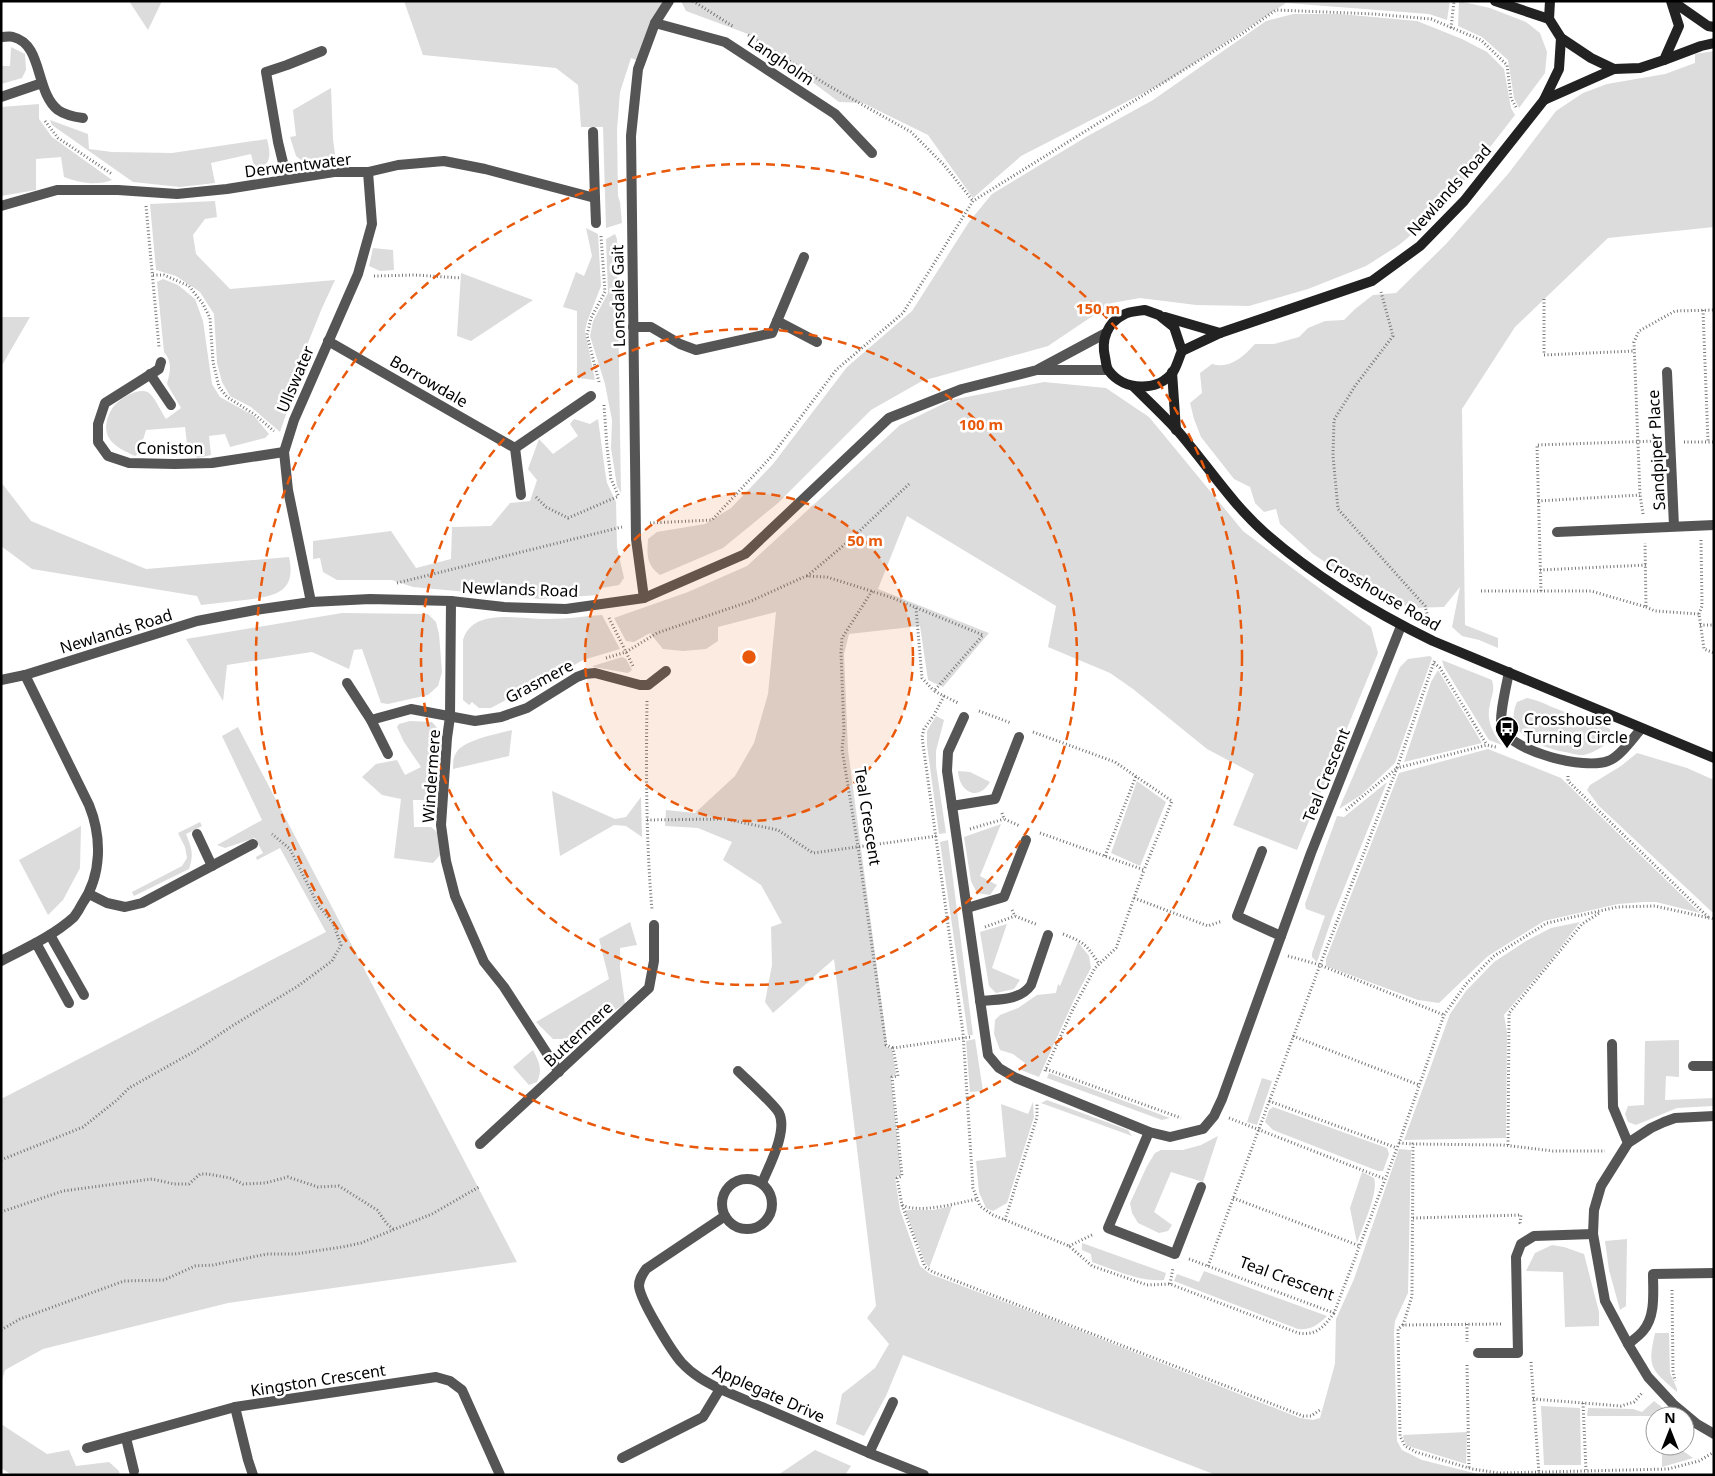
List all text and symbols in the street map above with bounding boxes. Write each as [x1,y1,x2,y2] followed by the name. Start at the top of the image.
[743,30,819,90] street label: Langholm
[1402,139,1496,241] street label: Newlands Road
[243,147,353,182] street label: Derwentwater
[606,244,630,347] street label: Lonsdale Gait
[1076,298,1120,318] text: 150 m
[271,342,319,416] street label: Ullswater
[386,350,472,412] street label: Borrowdale
[1642,389,1670,511] street label: Sandpiper Place
[959,414,1003,434] text: 100 m
[137,437,203,459] street label: Coniston
[847,530,883,550] text: 50 m
[1321,552,1445,636] street label: Crosshouse Road
[461,576,579,602] street label: Newlands Road
[57,603,175,659] street label: Newlands Road
[740,648,758,666] centre of rings
[501,654,577,708] street label: Grasmere
[1524,708,1628,748] place label: Crosshouse Turning Circle
[1494,715,1520,749] bus stop icon: Crosshouse Turning Circle
[1297,725,1355,825] street label: Teal Crescent
[417,729,445,823] street label: Windermere
[849,765,887,867] street label: Teal Crescent
[539,996,617,1072] street label: Buttermere
[1236,1251,1338,1305] street label: Teal Crescent
[249,1358,387,1402] street label: Kingston Crescent
[710,1358,828,1428] street label: Applegate Drive
[1645,1406,1695,1456] north arrow
[1664,1408,1676,1427] text: N

